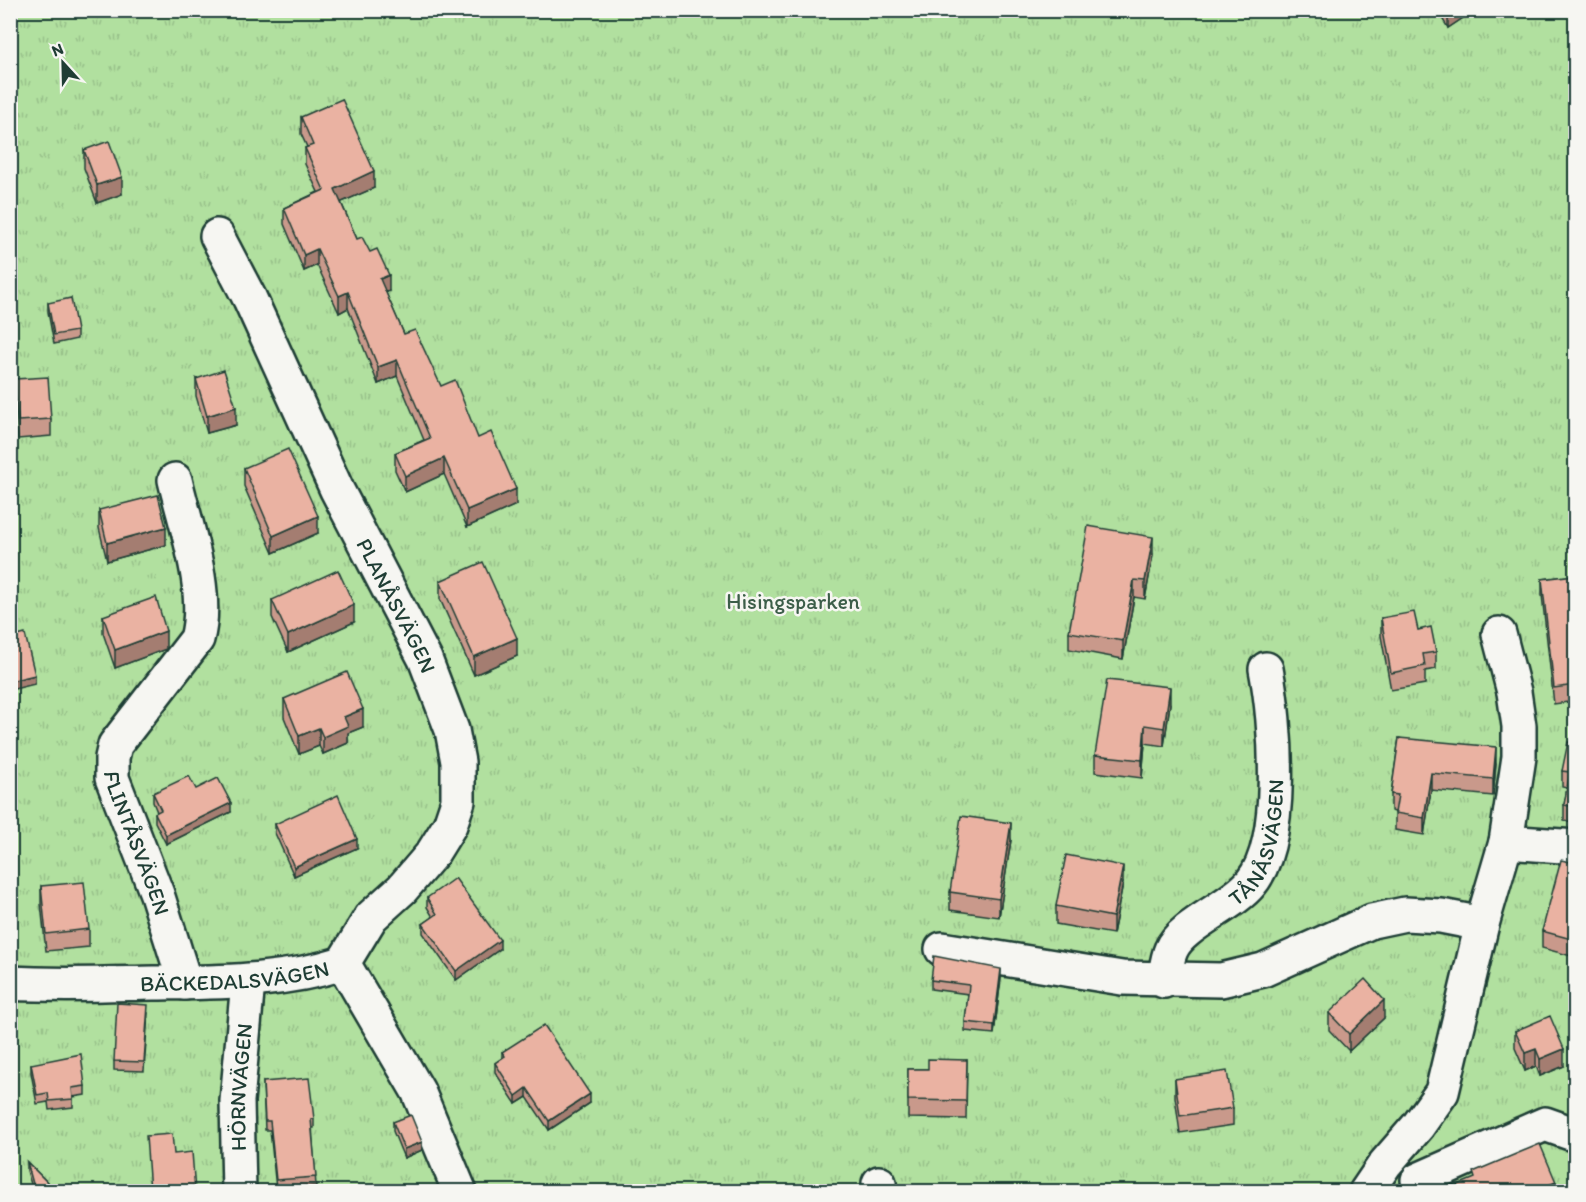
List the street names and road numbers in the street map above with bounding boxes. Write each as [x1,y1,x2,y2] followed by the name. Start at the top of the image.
[351,533,442,677] street label: PLANÅSVÄGEN
[99,771,176,918] street label: FLINTÅSVÄGEN
[1223,779,1289,911] street label: TÅNÅSVÄGEN
[140,954,332,997] street label: BÄCKEDALSVÄGEN
[223,1022,258,1151] street label: HÖRNVÄGEN

